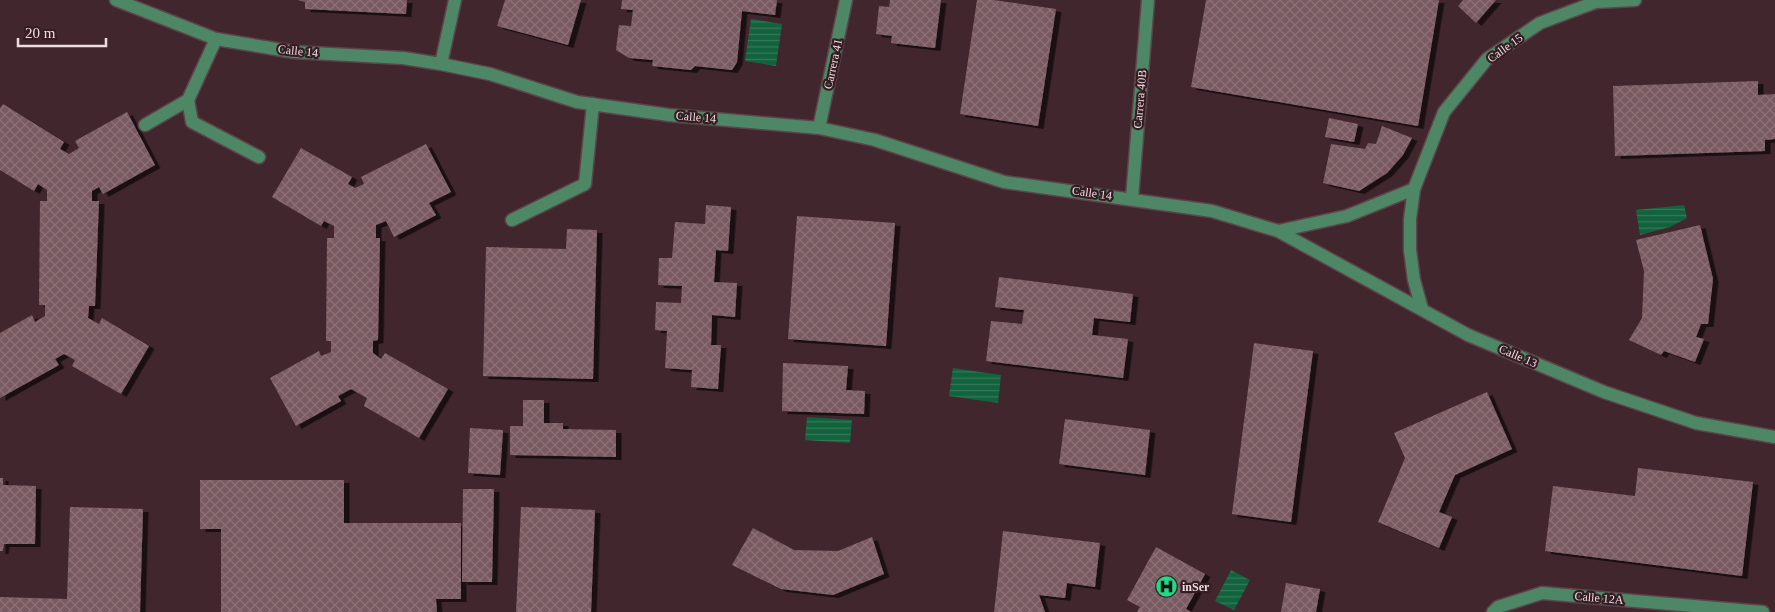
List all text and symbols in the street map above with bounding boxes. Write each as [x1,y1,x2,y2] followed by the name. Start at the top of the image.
[18,15,105,47] scale bar
[25,25,56,41] text: 20 m
[1485,30,1525,66] street label: Calle 15
[821,38,845,90] street label: Carrera 41
[277,42,319,60] street label: Calle 14
[1130,69,1150,129] street label: Carrera 40B
[675,108,717,126] street label: Calle 14
[1071,183,1113,203] street label: Calle 14
[1497,342,1539,370] street label: Calle 13
[1154,575,1178,599] hospital icon: inSer
[1182,580,1210,594] place label: inSer
[1574,589,1624,607] street label: Calle 12A

